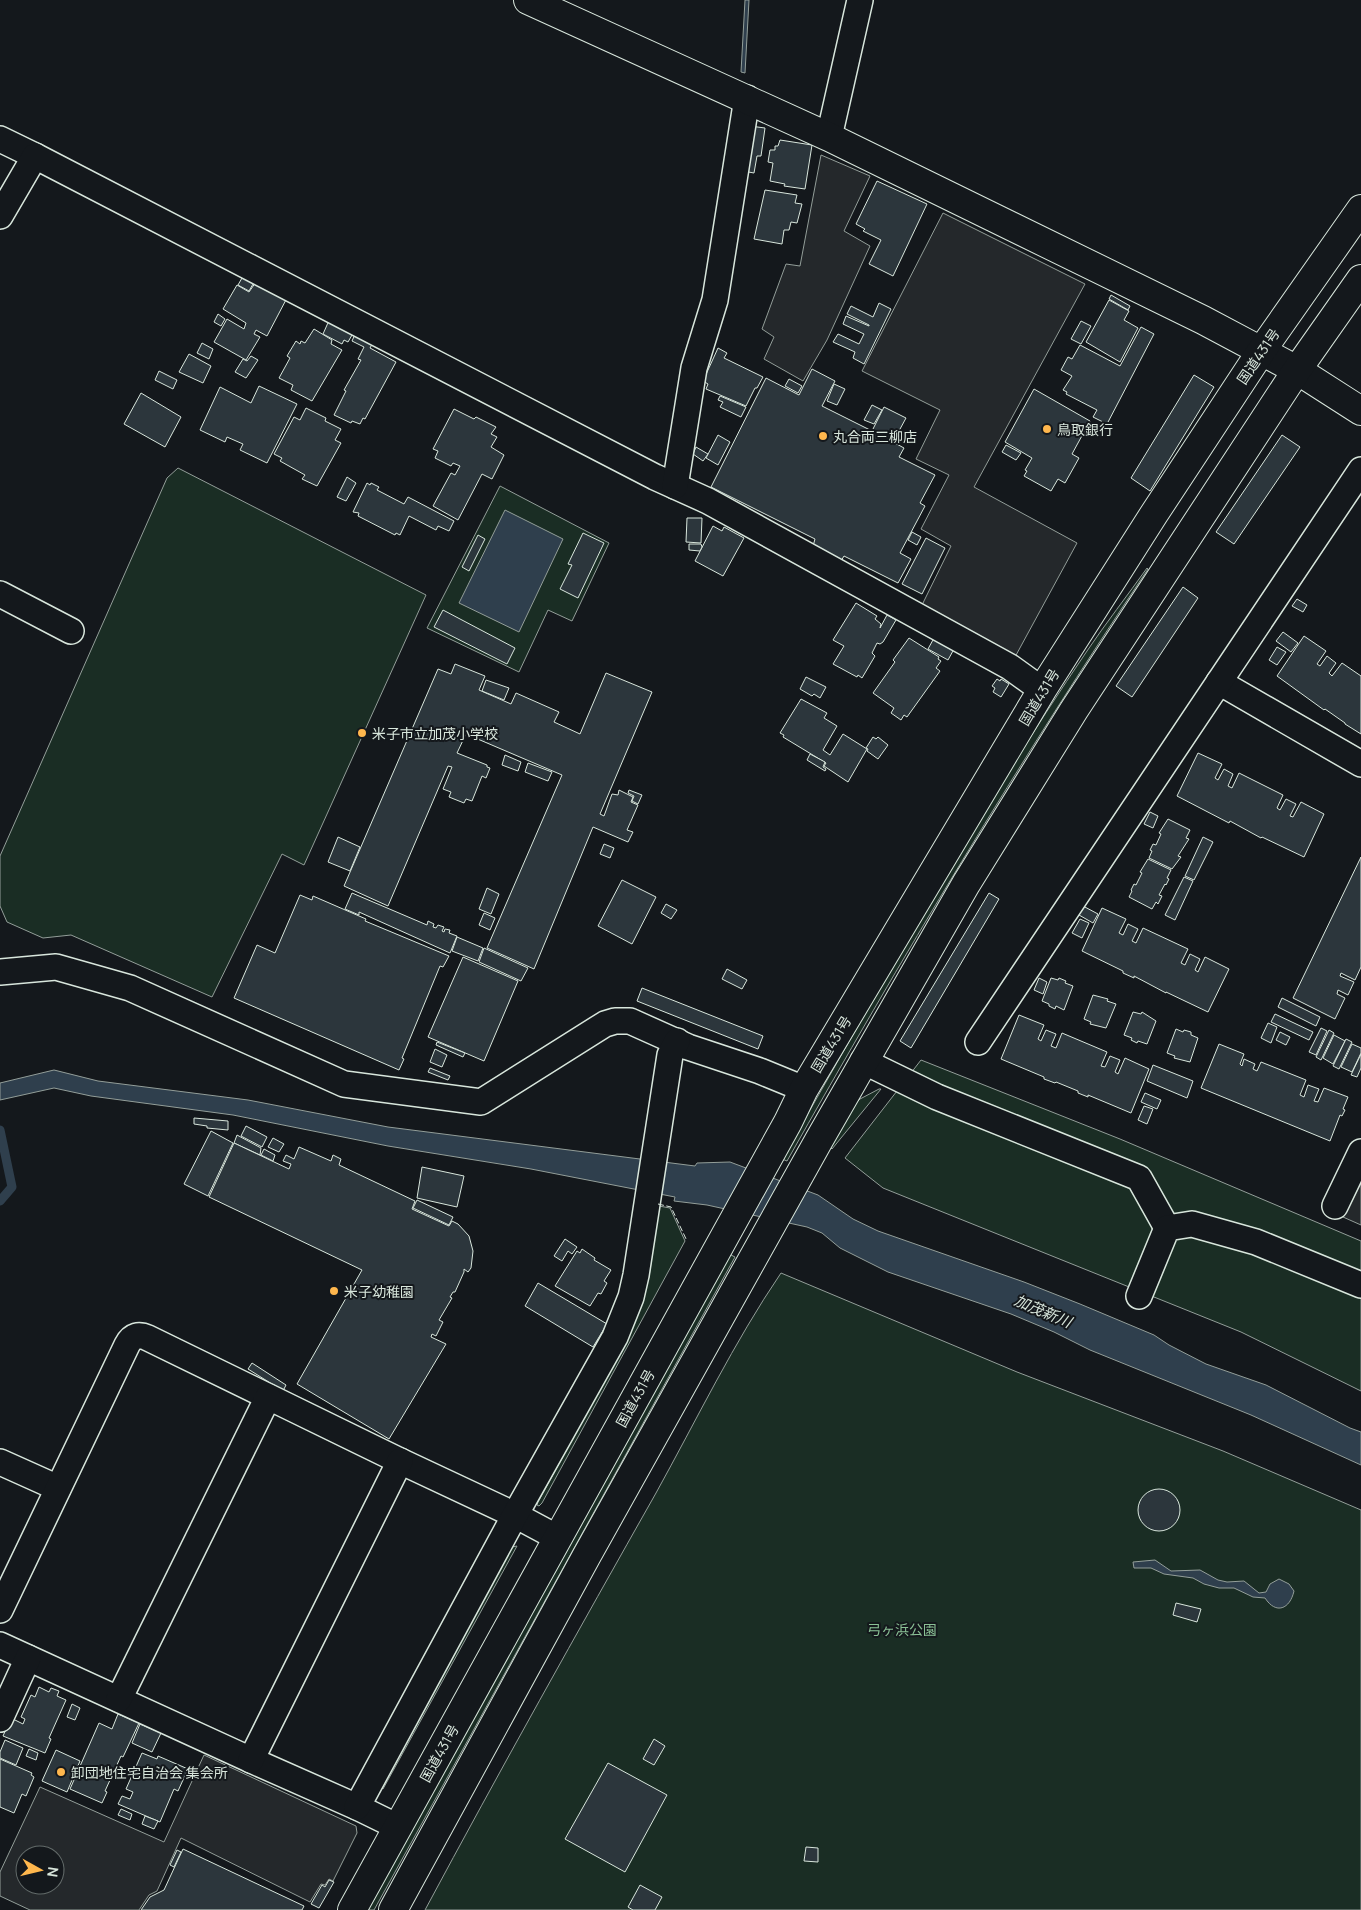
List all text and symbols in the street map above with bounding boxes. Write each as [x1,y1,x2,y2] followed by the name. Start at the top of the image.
[1232,324,1284,388] street label: 国道431号
[1057,420,1113,439] place label: 鳥取銀行
[1041,423,1053,435] marker: 鳥取銀行
[833,427,917,446] place label: 丸合両三柳店
[817,430,829,442] marker: 丸合両三柳店
[1015,665,1063,729] street label: 国道431号
[372,724,498,743] place label: 米子市立加茂小学校
[356,727,368,739] marker: 米子市立加茂小学校
[807,1012,855,1076] street label: 国道431号
[344,1282,414,1301] place label: 米子幼稚園
[328,1285,340,1297] marker: 米子幼稚園
[1011,1290,1077,1333] water label: 加茂新川
[611,1366,659,1430] street label: 国道431号
[867,1620,937,1639] park label: 弓ヶ浜公園
[415,1721,463,1785] street label: 国道431号
[71,1763,228,1782] place label: 卸団地住宅自治会 集会所
[55,1766,67,1778] marker: 卸団地住宅自治会 集会所
[15,1845,65,1895] north arrow
[43,1866,63,1878] text: N

